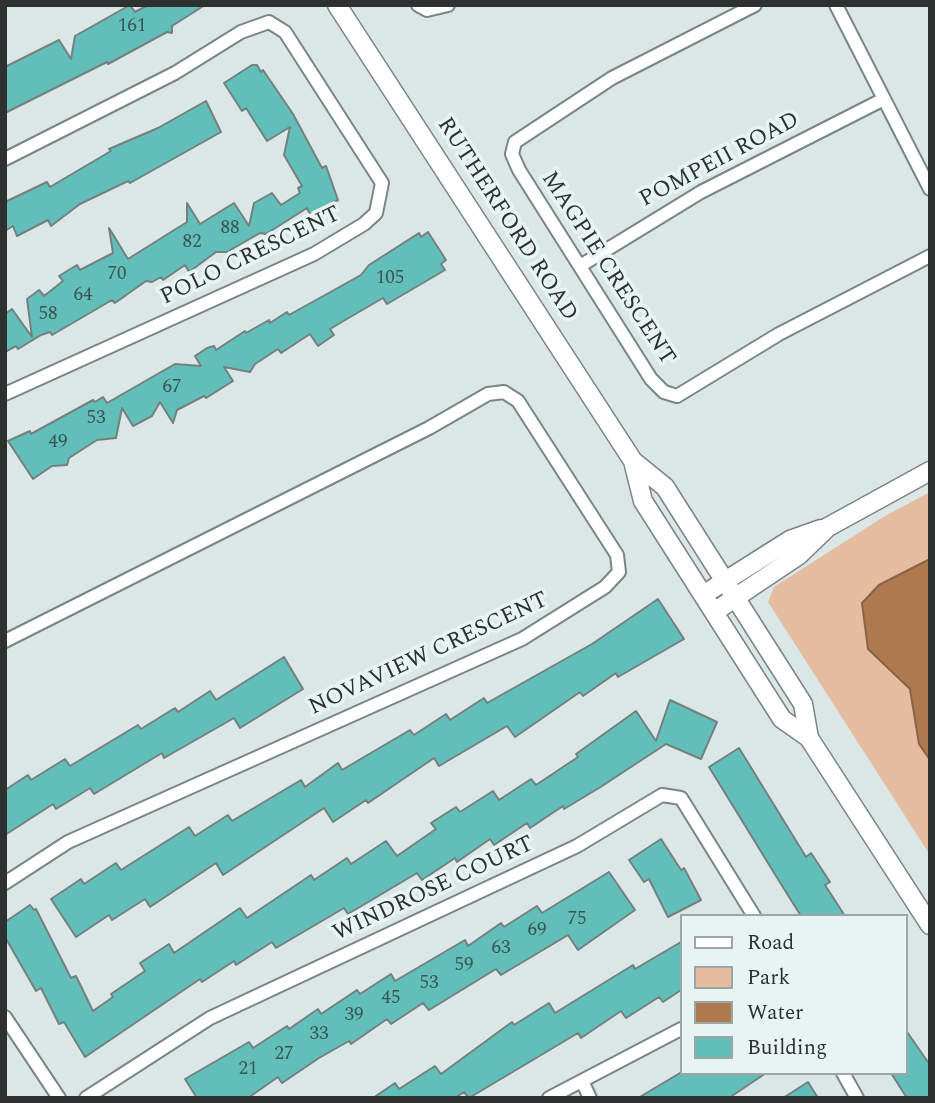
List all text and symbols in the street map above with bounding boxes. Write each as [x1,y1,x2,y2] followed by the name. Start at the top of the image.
[118,16,146,38] house number: 161
[636,107,804,215] street label: POMPEII ROAD
[430,113,582,327] street label: RUTHERFORD ROAD
[534,167,680,371] street label: MAGPIE CRESCENT
[157,201,345,313] street label: POLO CRESCENT
[221,218,239,240] house number: 88
[183,232,201,254] house number: 82
[108,264,126,286] house number: 70
[376,268,404,290] house number: 105
[74,285,92,307] house number: 64
[39,304,57,326] house number: 58
[163,377,181,399] house number: 67
[87,408,105,430] house number: 53
[49,432,67,454] house number: 49
[305,587,553,723] street label: NOVAVIEW CRESCENT
[329,831,539,949] street label: WINDROSE COURT
[568,909,586,931] house number: 75
[680,914,907,1075] legend
[528,920,546,942] house number: 69
[747,927,794,959] text: Road
[492,938,510,960] house number: 63
[455,955,473,977] house number: 59
[747,962,790,994] text: Park
[420,973,438,995] house number: 53
[382,988,400,1010] house number: 45
[747,997,803,1029] text: Water
[345,1005,363,1027] house number: 39
[310,1024,328,1046] house number: 33
[747,1032,827,1064] text: Building
[275,1044,293,1066] house number: 27
[239,1059,257,1081] house number: 21

